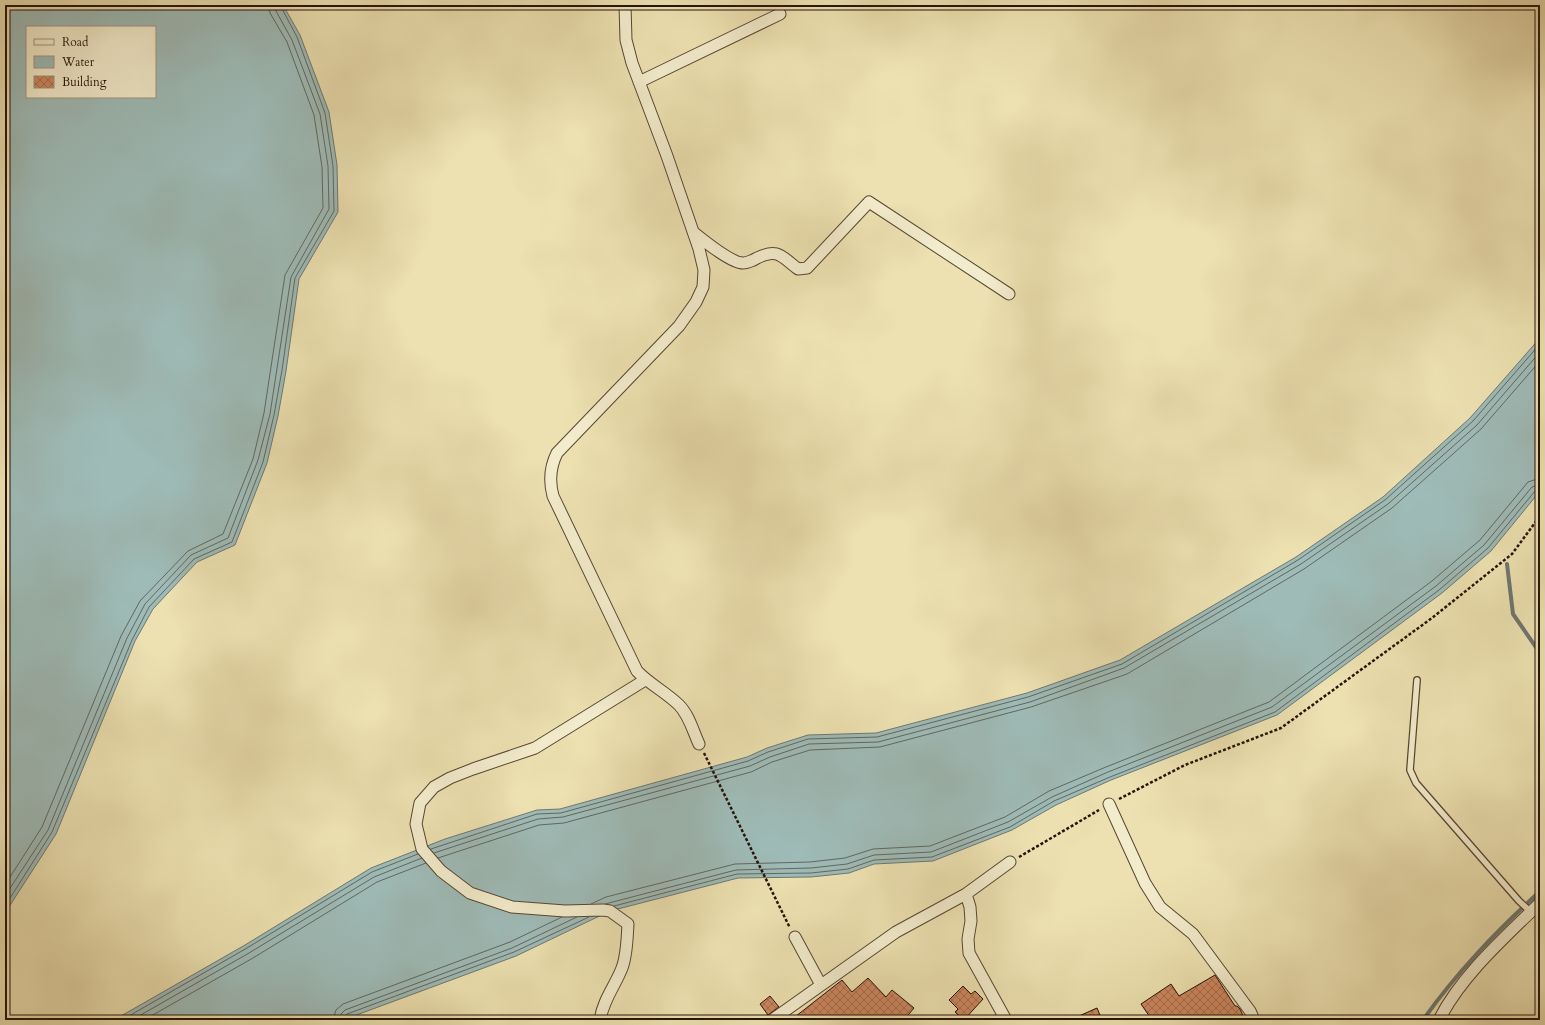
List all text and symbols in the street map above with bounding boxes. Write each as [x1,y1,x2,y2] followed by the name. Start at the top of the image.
[26,26,156,98] legend
[62,34,89,50] text: Road
[61,54,95,70] text: Water
[62,74,107,90] text: Building

